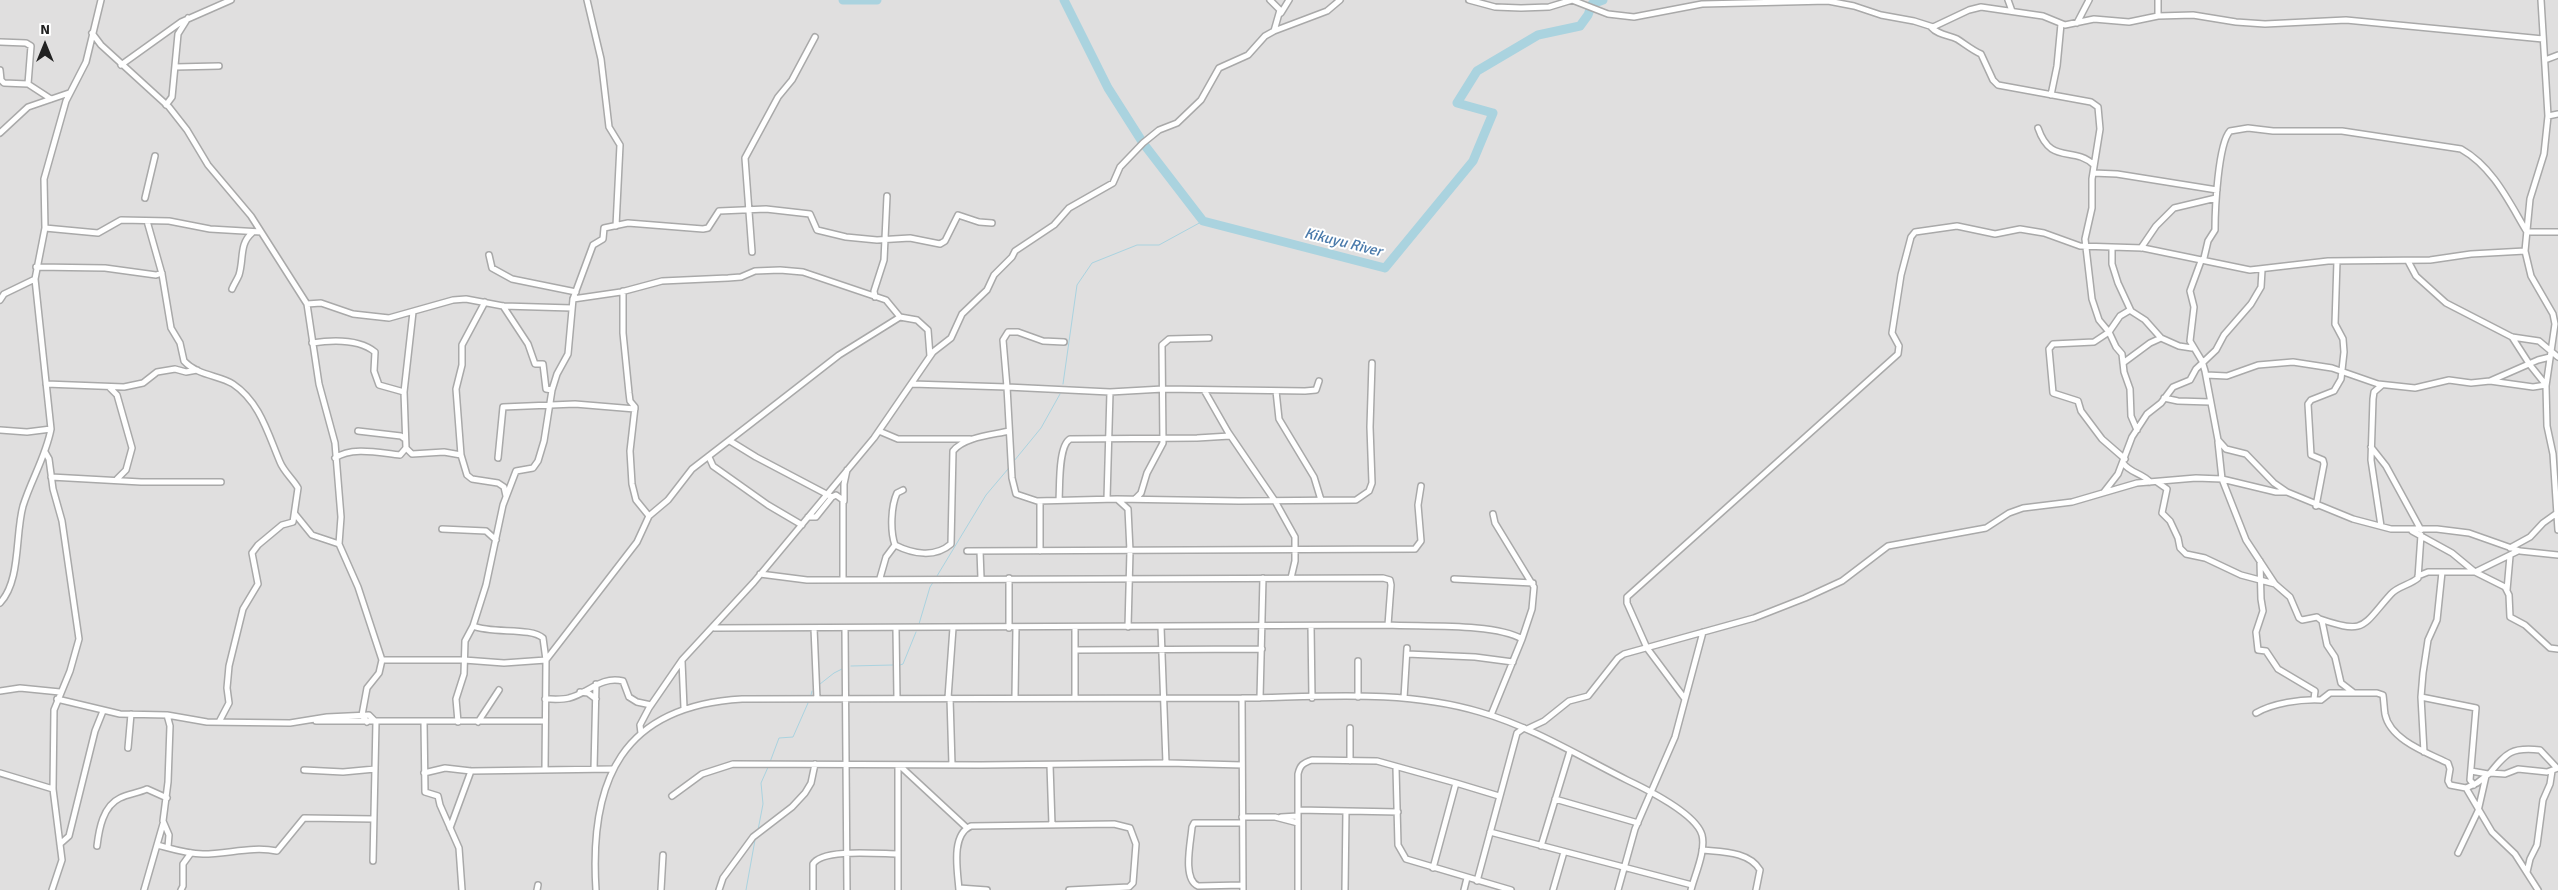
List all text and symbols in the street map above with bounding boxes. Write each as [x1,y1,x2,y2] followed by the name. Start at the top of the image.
[20,20,70,70] north arrow
[40,21,50,38] text: N
[1302,225,1384,261] water label: Kikuyu River

